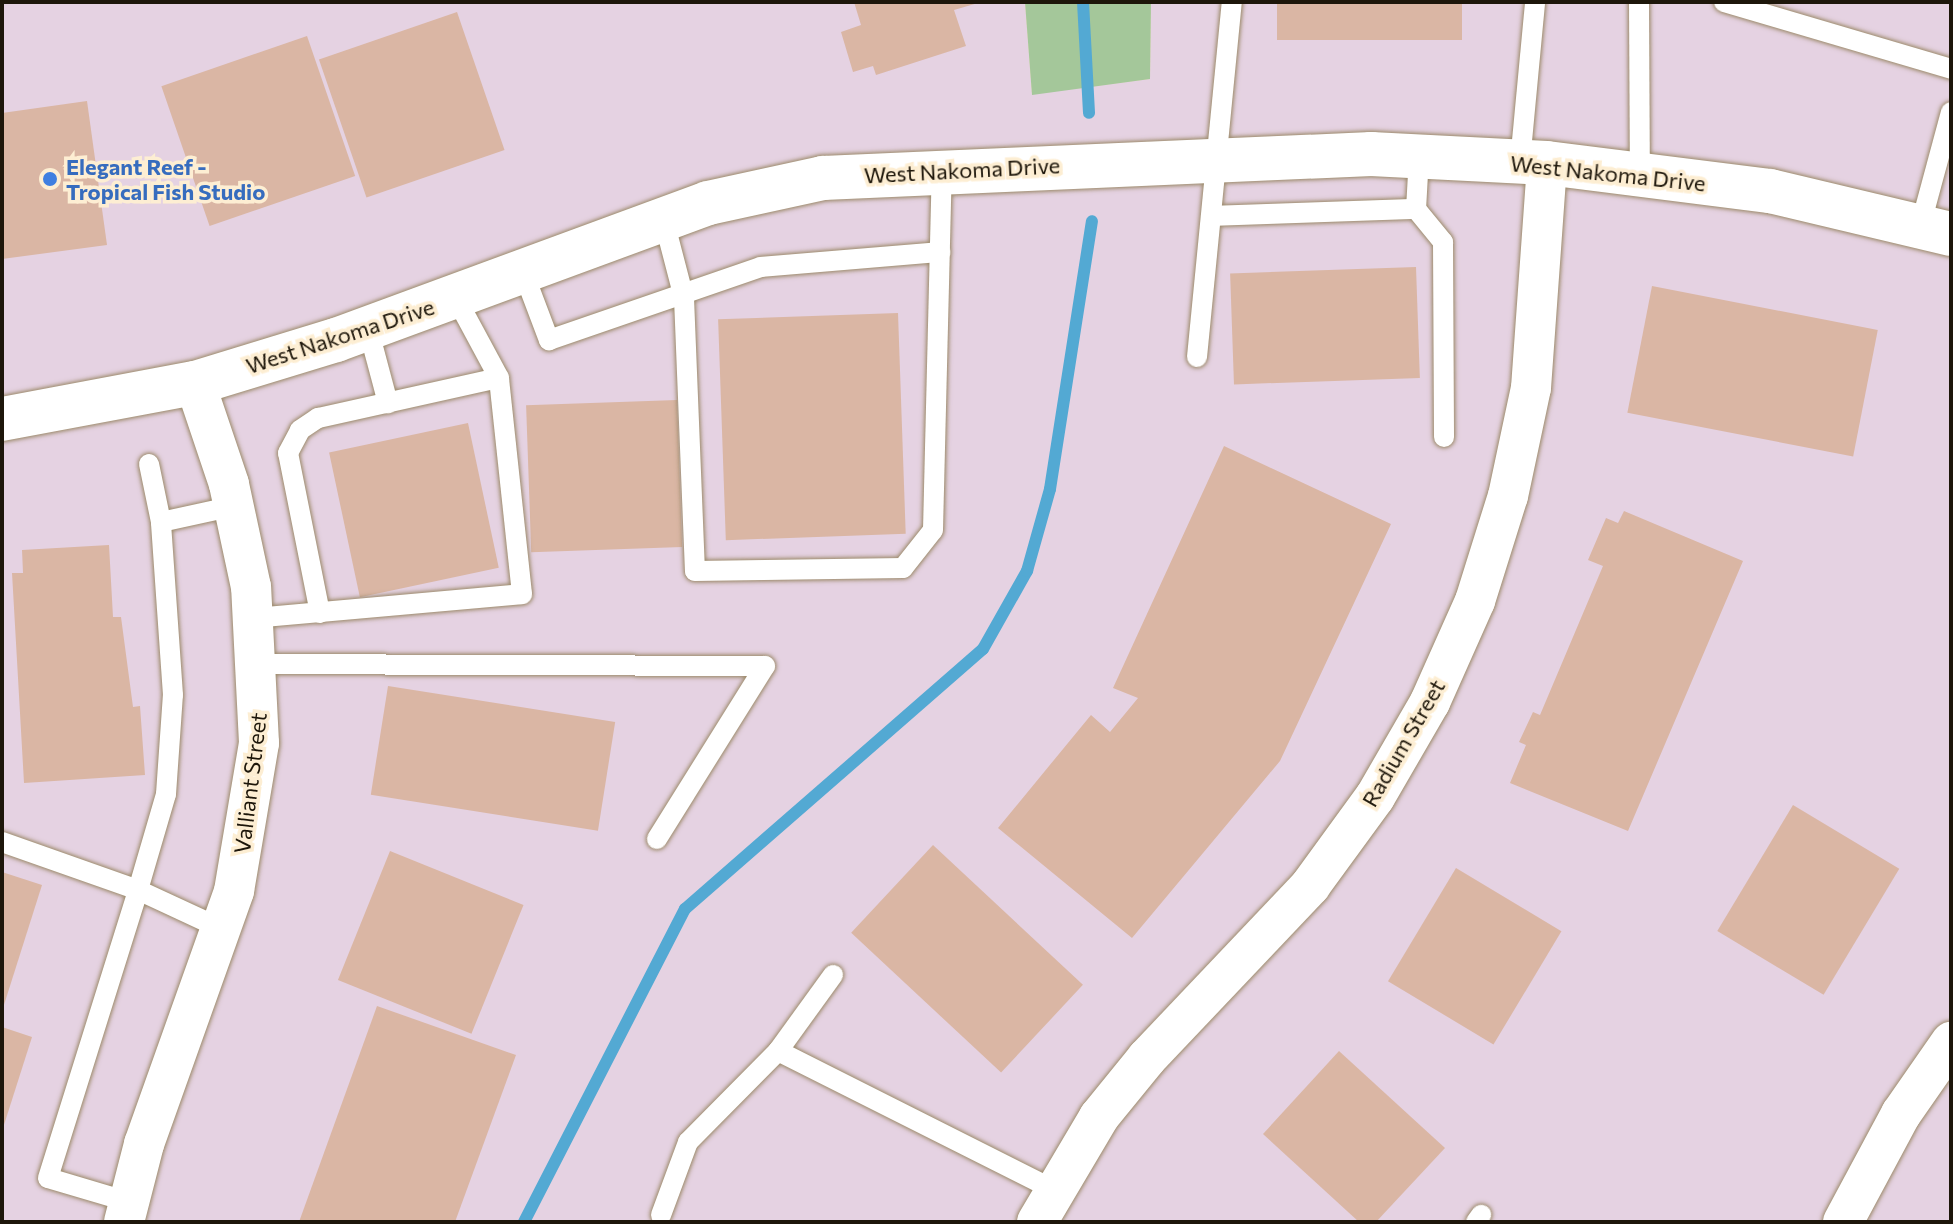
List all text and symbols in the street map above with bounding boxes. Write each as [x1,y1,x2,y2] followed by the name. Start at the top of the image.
[1509,150,1707,196] street label: West Nakoma Drive
[863,152,1061,188] street label: West Nakoma Drive
[66,153,265,204] place label: Elegant Reef - Tropical Fish Studio
[41,170,59,188] marker: Elegant Reef - Tropical Fish Studio
[243,293,437,379] street label: West Nakoma Drive
[1356,675,1450,811] street label: Radium Street
[228,711,272,855] street label: Valliant Street

